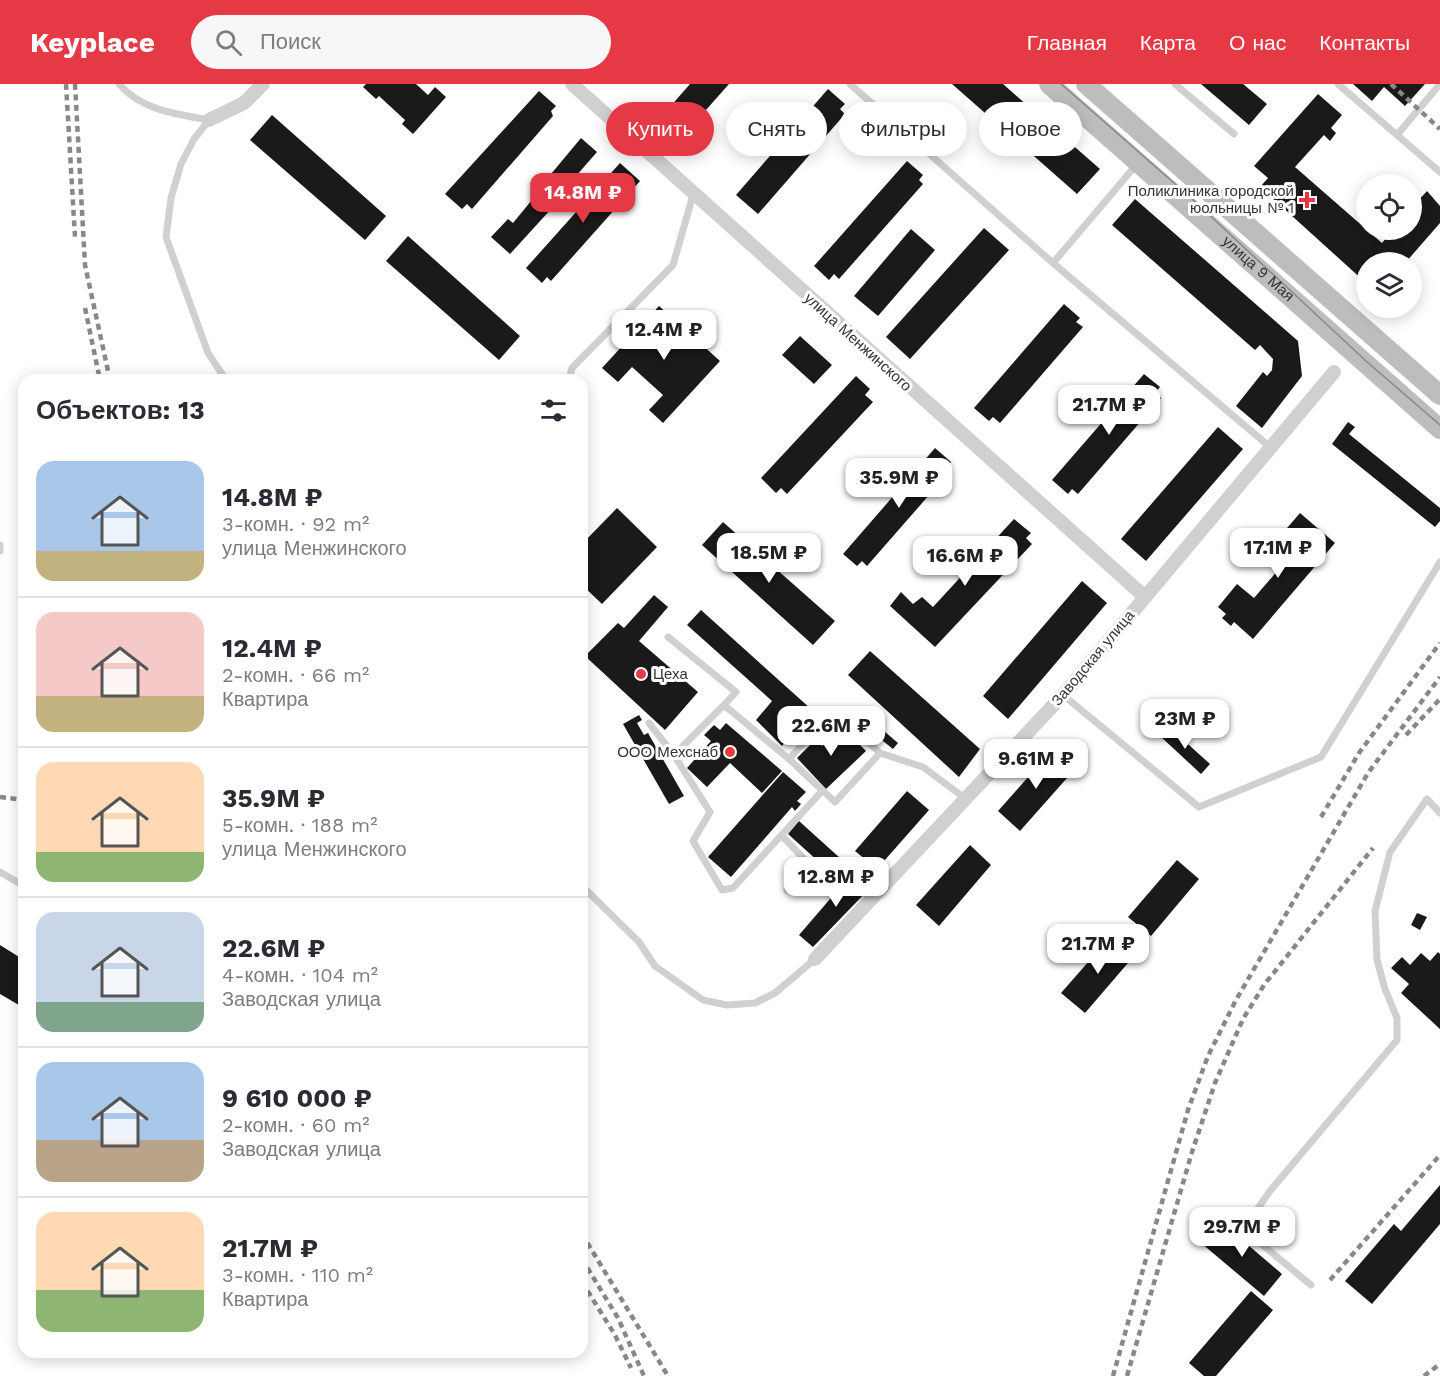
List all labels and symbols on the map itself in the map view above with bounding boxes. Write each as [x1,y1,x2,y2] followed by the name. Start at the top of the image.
[528,173,638,224] pin: 14.8M ₽
[1128,182,1294,217] place label: Поликлиника городской юольницы № 1
[1298,191,1316,209] marker: Поликлиника городской юольницы № 1
[1219,232,1298,305] street label: улица 9 Мая
[801,289,915,395] street label: улица Менжинского
[609,310,719,361] pin: 12.4M ₽
[1054,385,1164,436] pin: 21.7M ₽
[844,458,954,509] pin: 35.9M ₽
[1223,528,1333,579] pin: 17.1M ₽
[714,533,824,584] pin: 18.5M ₽
[910,536,1020,587] pin: 16.6M ₽
[1048,606,1139,709] street label: Заводская улица
[653,665,688,683] place label: Цеха
[634,667,648,681] marker: Цеха
[1143,699,1227,750] pin: 23M ₽
[776,706,886,757] pin: 22.6M ₽
[981,739,1091,790] pin: 9.61M ₽
[617,743,718,761] place label: ООО Мехснаб
[723,745,737,759] marker: ООО Мехснаб
[781,857,891,908] pin: 12.8M ₽
[1043,924,1153,975] pin: 21.7M ₽
[1187,1207,1297,1258] pin: 29.7M ₽

